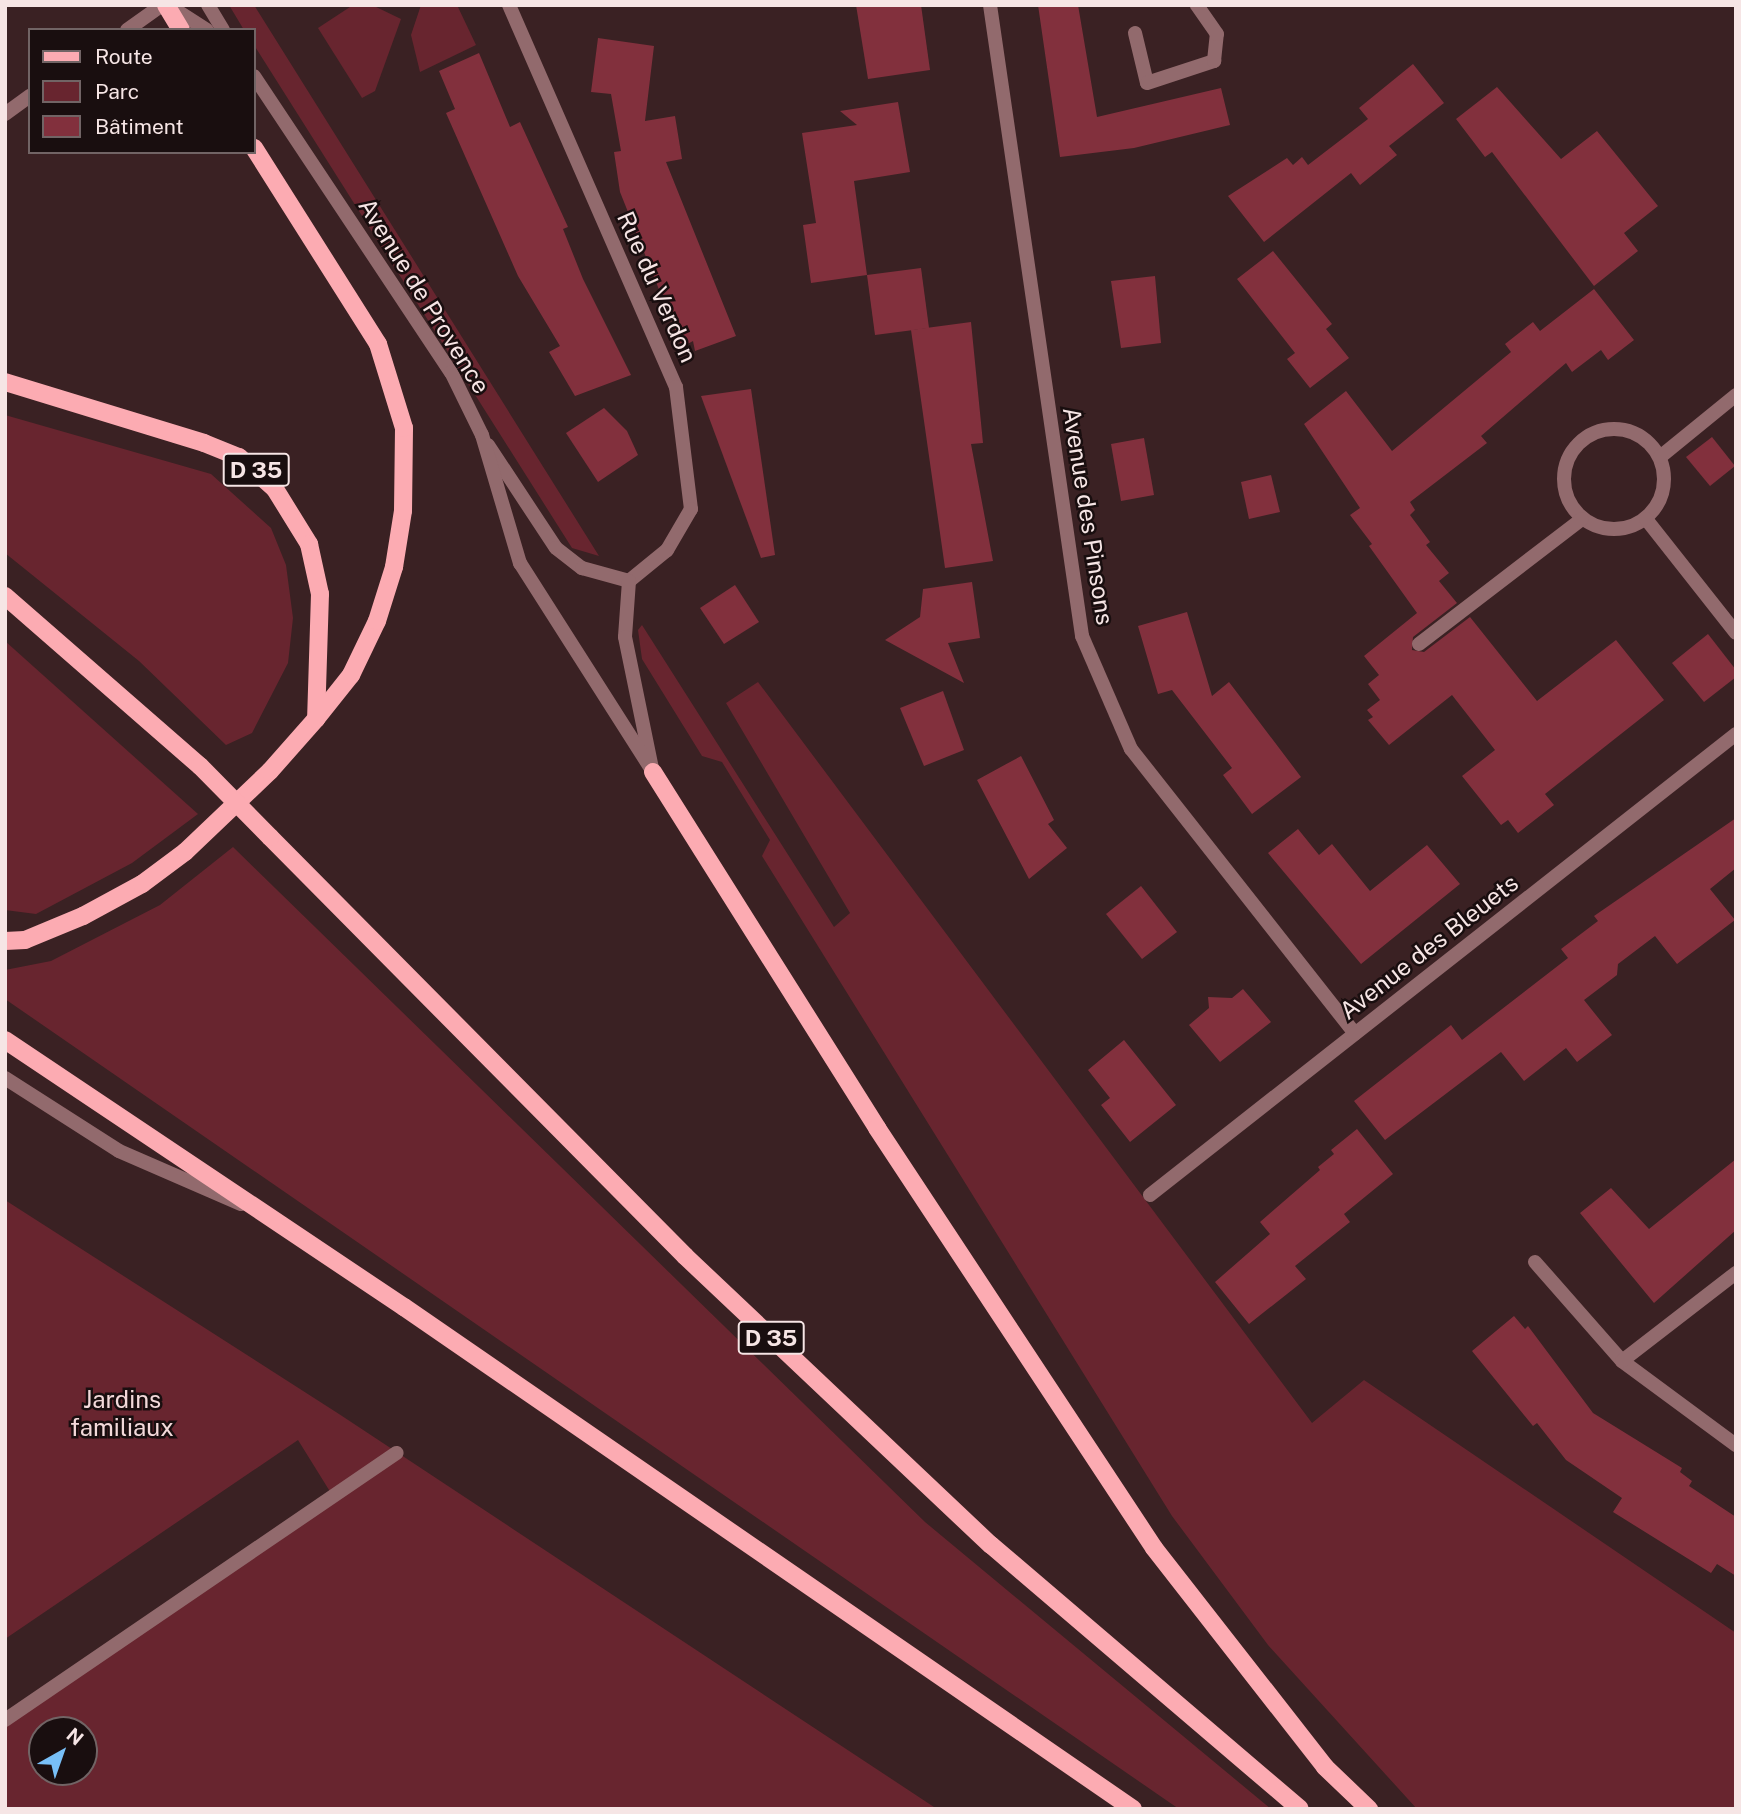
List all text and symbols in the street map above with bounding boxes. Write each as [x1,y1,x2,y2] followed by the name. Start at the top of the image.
[28,28,256,154] legend
[95,44,153,69] text: Route
[95,79,139,104] text: Parc
[95,114,184,139] text: Bâtiment
[352,193,496,399] street label: Avenue de Provence
[611,207,703,367] street label: Rue du Verdon
[1057,405,1119,627] street label: Avenue des Pinsons
[221,450,291,490] road number: D 35
[1334,868,1524,1026] street label: Avenue des Bleuets
[736,1318,806,1358] road number: D 35
[70,1386,174,1442] park label: Jardins familiaux
[28,1716,98,1786] north arrow
[62,1723,88,1750] text: N

